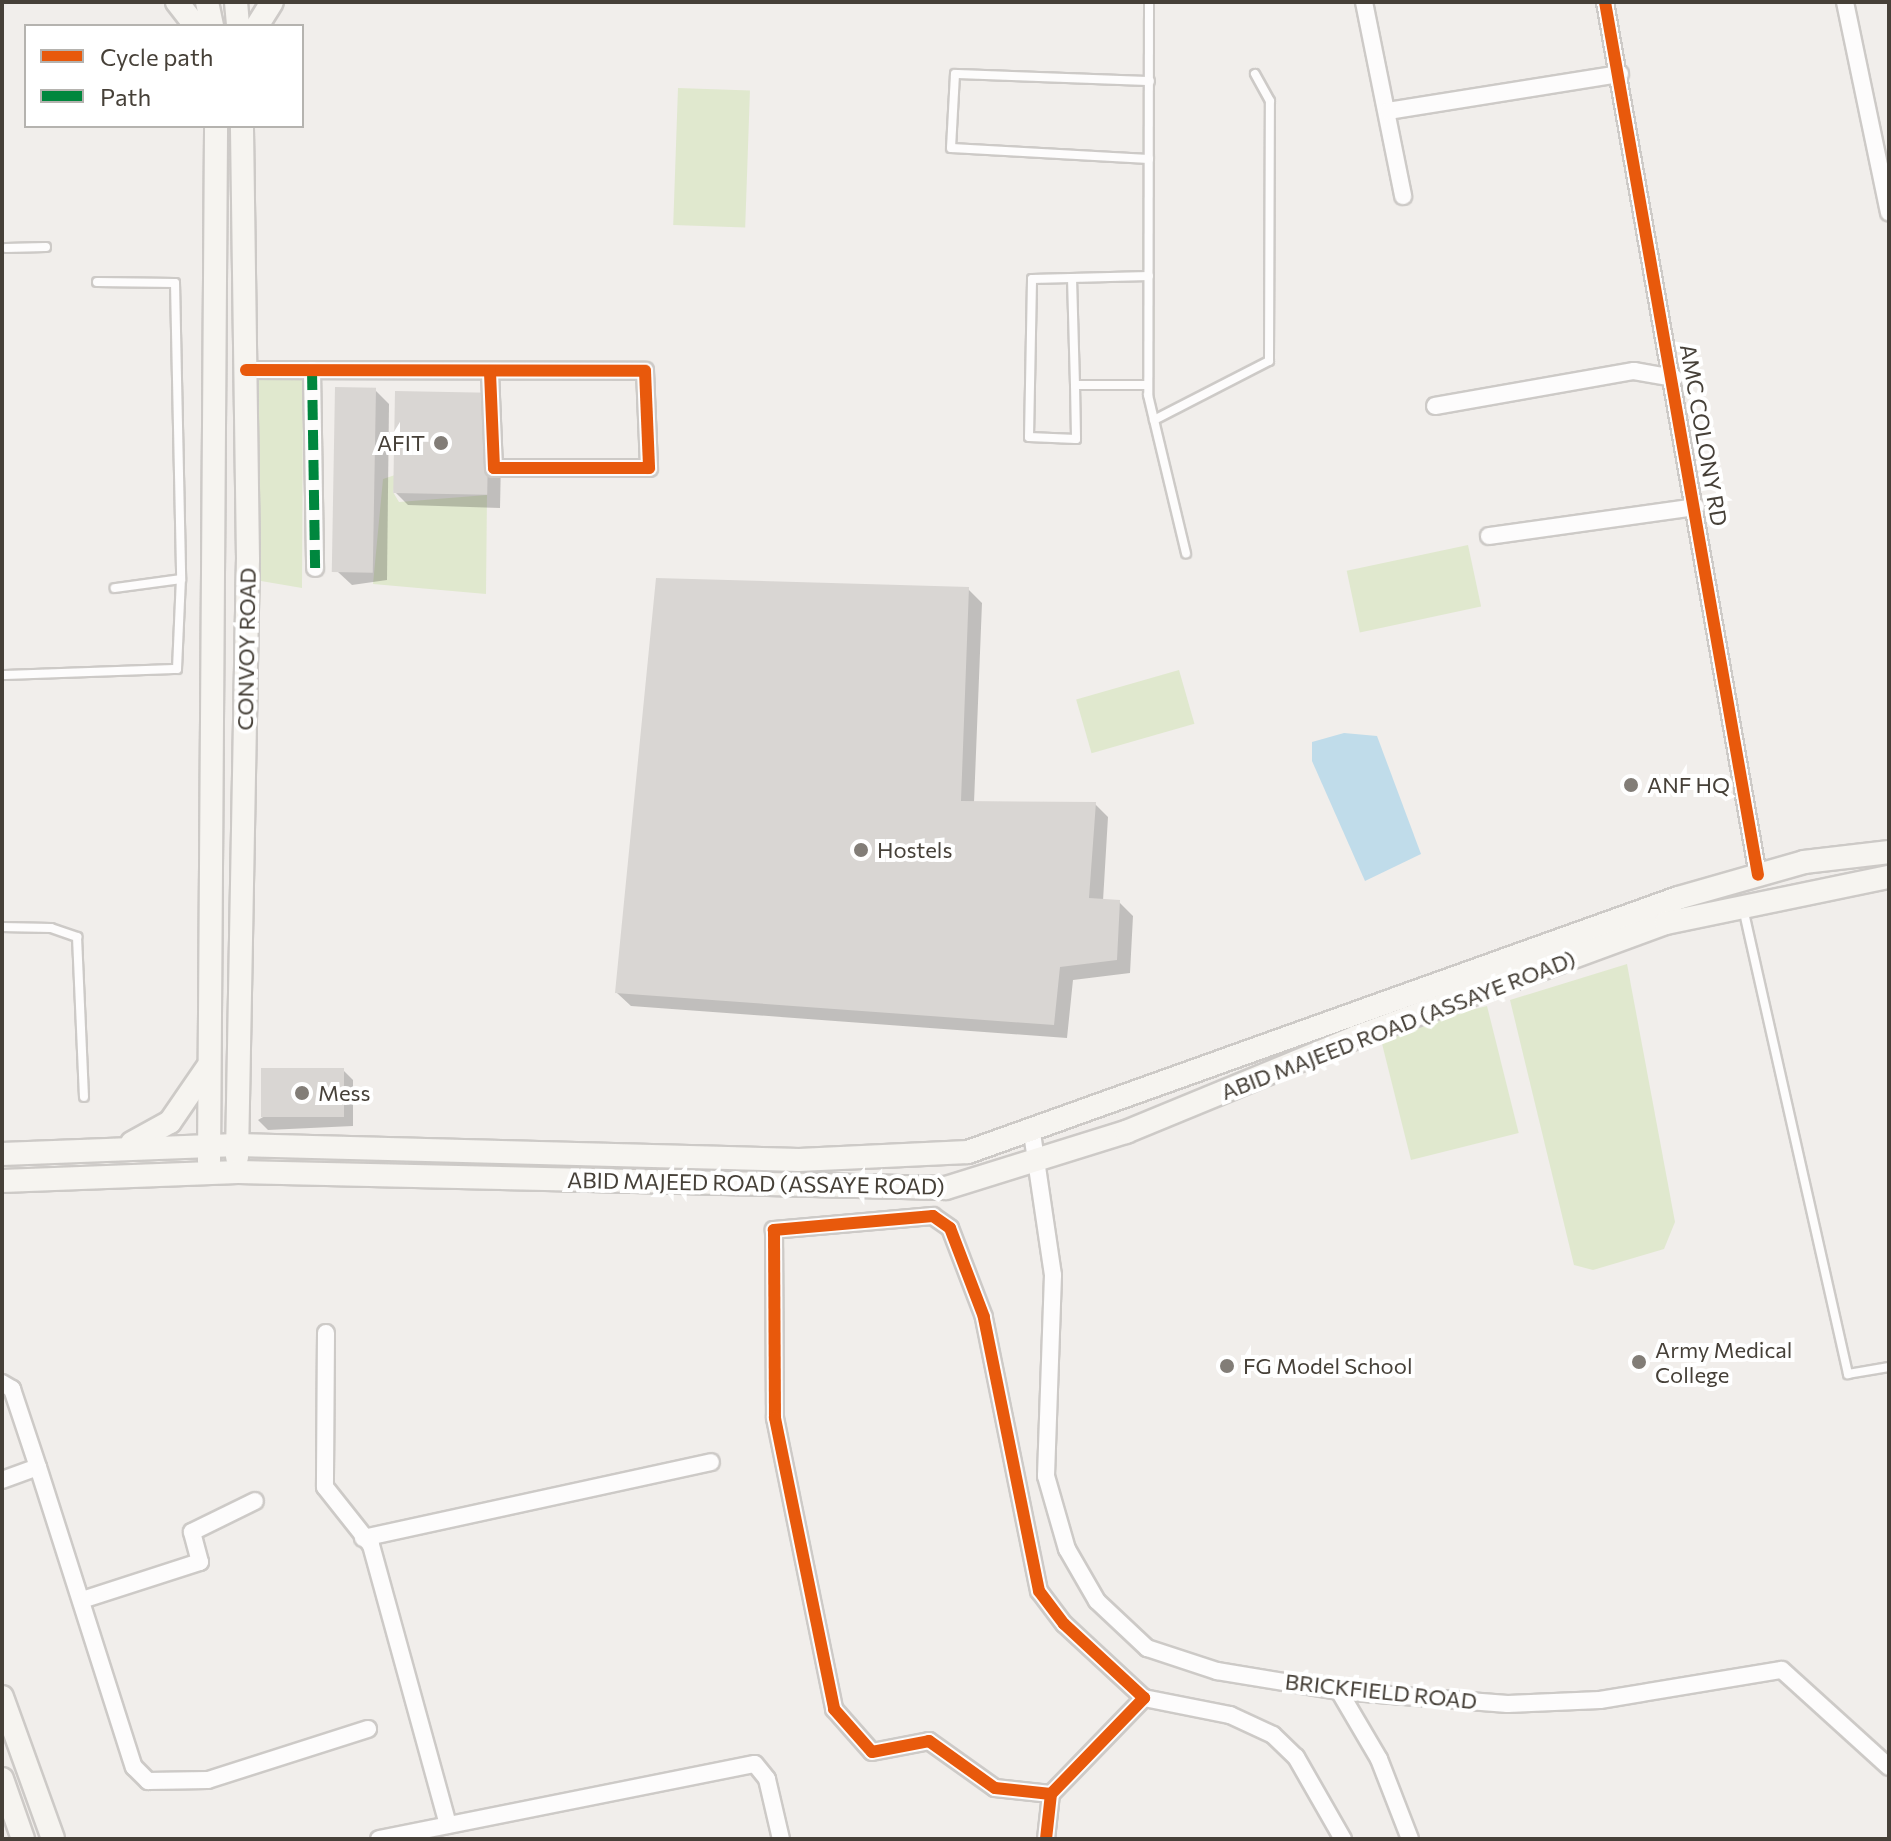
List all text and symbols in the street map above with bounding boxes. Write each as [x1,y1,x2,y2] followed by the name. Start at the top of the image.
[24,24,304,128] legend
[100,42,214,71] text: Cycle path
[100,82,151,111] text: Path
[1675,342,1733,528] street label: AMC COLONY RD
[377,430,425,456] place label: AFIT
[432,434,450,452] marker: AFIT
[231,567,261,731] street label: CONVOY ROAD
[1647,772,1730,798] place label: ANF HQ
[1622,776,1640,794] marker: ANF HQ
[877,837,952,863] place label: Hostels
[852,841,870,859] marker: Hostels
[1217,945,1579,1105] street label: ABID MAJEED ROAD (ASSAYE ROAD)
[318,1080,371,1106] place label: Mess
[293,1084,311,1102] marker: Mess
[567,1167,945,1199] street label: ABID MAJEED ROAD (ASSAYE ROAD)
[1655,1336,1792,1388] place label: Army Medical College
[1243,1353,1412,1379] place label: FG Model School
[1630,1353,1648,1371] marker: Army Medical College
[1218,1357,1236,1375] marker: FG Model School
[1284,1668,1478,1714] street label: BRICKFIELD ROAD

